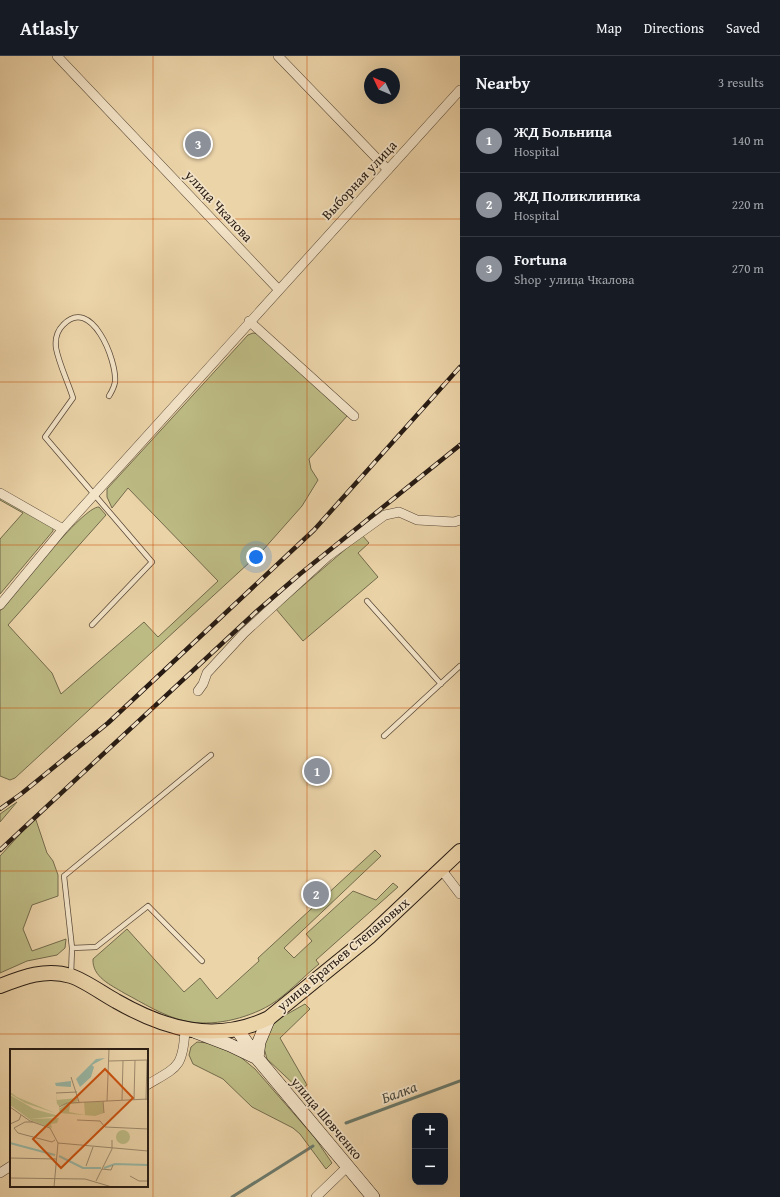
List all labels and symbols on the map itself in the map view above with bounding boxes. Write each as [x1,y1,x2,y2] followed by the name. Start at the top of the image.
[364,68,400,104] north arrow
[185,129,211,159] pin: 3
[317,136,401,224] street label: Выборная улица
[180,165,258,247] street label: улица Чкалова
[246,547,266,567] your location
[304,756,330,786] pin: 1
[303,879,329,909] pin: 2
[272,892,414,1016] street label: улица Братьев Степановых
[10,1049,148,1187] inset map
[286,1071,368,1164] street label: улица Шевченко
[378,1076,420,1108] water label: Балка

